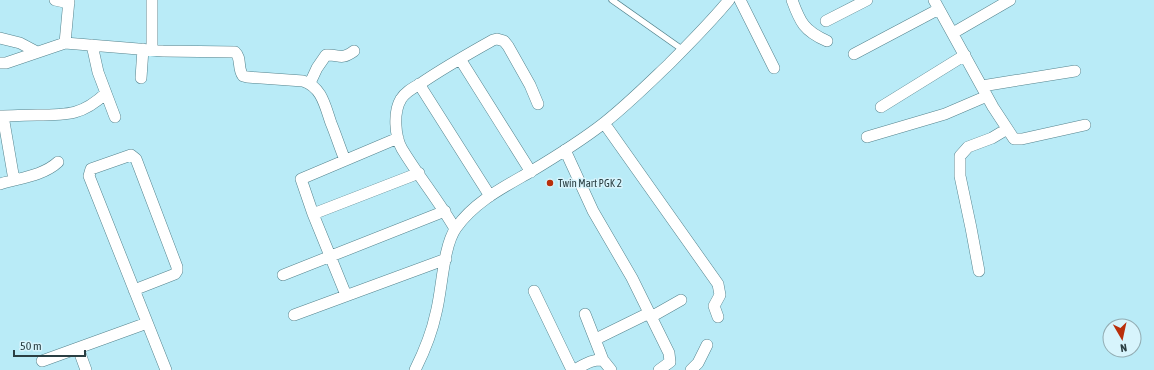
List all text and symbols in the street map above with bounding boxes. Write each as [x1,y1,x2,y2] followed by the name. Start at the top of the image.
[558,177,622,189] place label: Twin Mart PGK 2
[545,178,555,188] marker: Twin Mart PGK 2
[1102,318,1142,358] north arrow
[14,332,85,358] scale bar
[20,339,42,353] text: 50 m
[1119,341,1128,354] text: N

